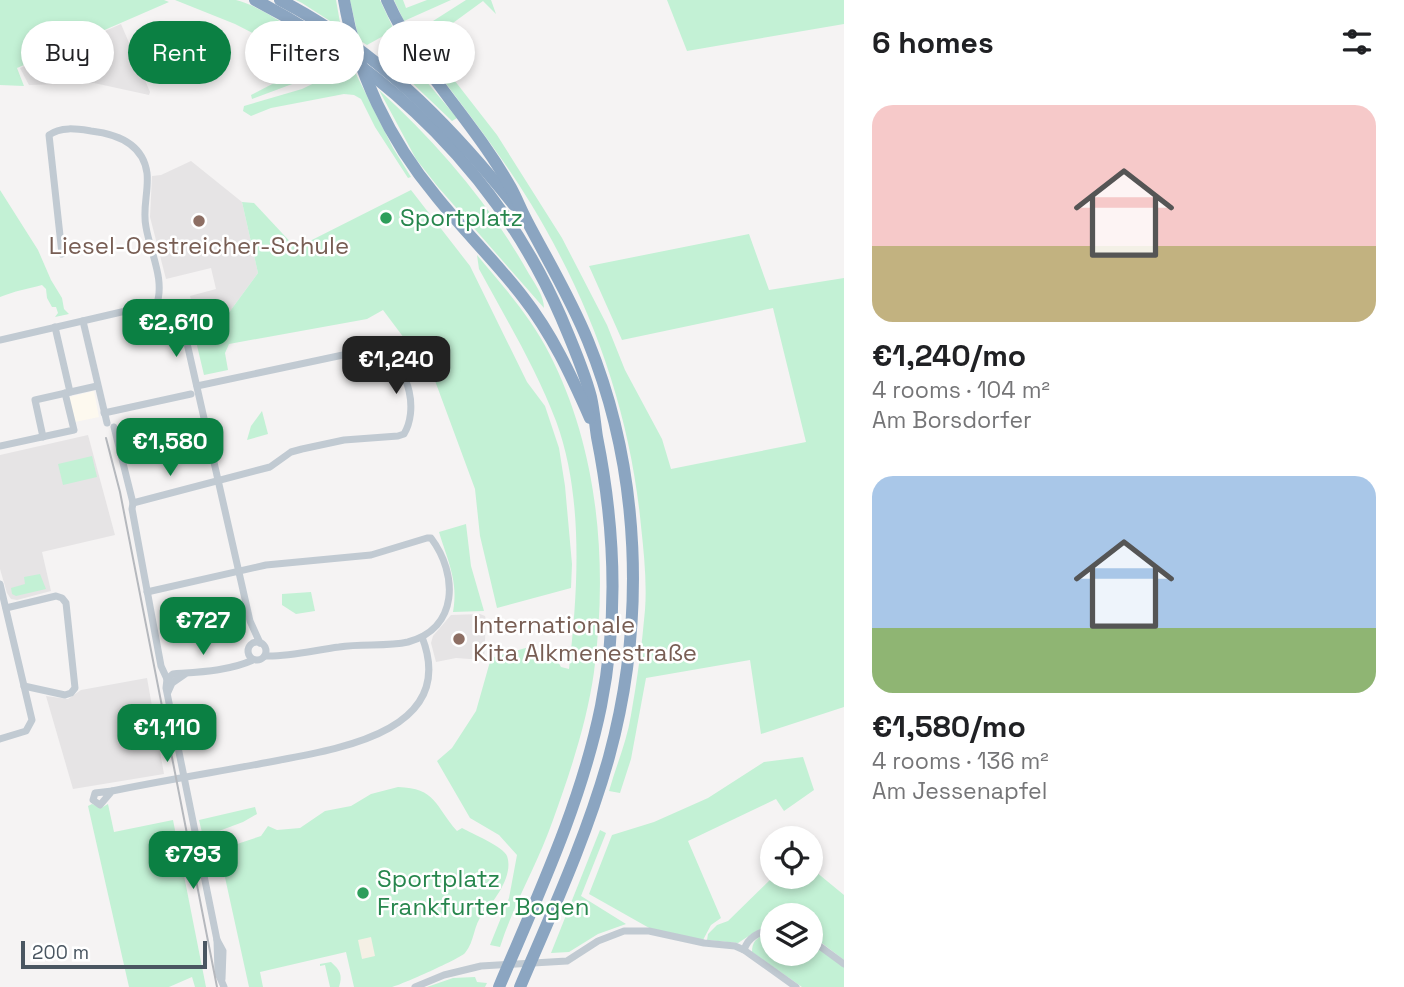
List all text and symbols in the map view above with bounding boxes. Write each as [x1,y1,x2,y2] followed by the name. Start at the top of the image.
[21,21,114,84] chip: Buy
[128,21,231,84] chip: Rent
[245,21,364,84] chip: Filters
[378,21,475,84] chip: New
[872,23,994,62] text: 6 homes
[1338,23,1376,61] icon: filters
[1061,150,1187,276] icon: home
[400,202,523,233] place label: Sportplatz
[378,210,394,226] marker: Sportplatz
[191,213,207,229] marker: Liesel-Oestreicher-Schule
[49,230,349,261] place label: Liesel-Oestreicher-Schule
[119,300,233,359] pin: €2,610
[138,307,214,337] text: €2,610
[339,336,453,396] pin: €1,240
[872,336,1026,375] text: €1,240/mo
[358,344,434,374] text: €1,240
[872,375,1050,405] text: 4 rooms · 104 m²
[872,405,1032,435] text: Am Borsdorfer
[113,419,227,478] pin: €1,580
[132,426,208,456] text: €1,580
[1061,521,1187,647] icon: home
[162,598,244,657] pin: €727
[176,605,230,635] text: €727
[473,609,697,668] place label: Internationale Kita Alkmenestraße
[451,631,467,647] marker: Internationale Kita Alkmenestraße
[110,704,224,764] pin: €1,110
[872,707,1026,746] text: €1,580/mo
[133,712,201,742] text: €1,110
[872,746,1049,776] text: 4 rooms · 136 m²
[872,776,1047,806] text: Am Jessenapfel
[760,826,823,966] map controls
[760,826,823,889] button: locate
[152,832,234,891] pin: €793
[165,839,221,869] text: €793
[377,863,589,922] place label: Sportplatz Frankfurter Bogen
[355,885,371,901] marker: Sportplatz Frankfurter Bogen
[760,903,823,966] button: layers
[21,938,206,970] scale bar
[32,940,89,965] text: 200 m

